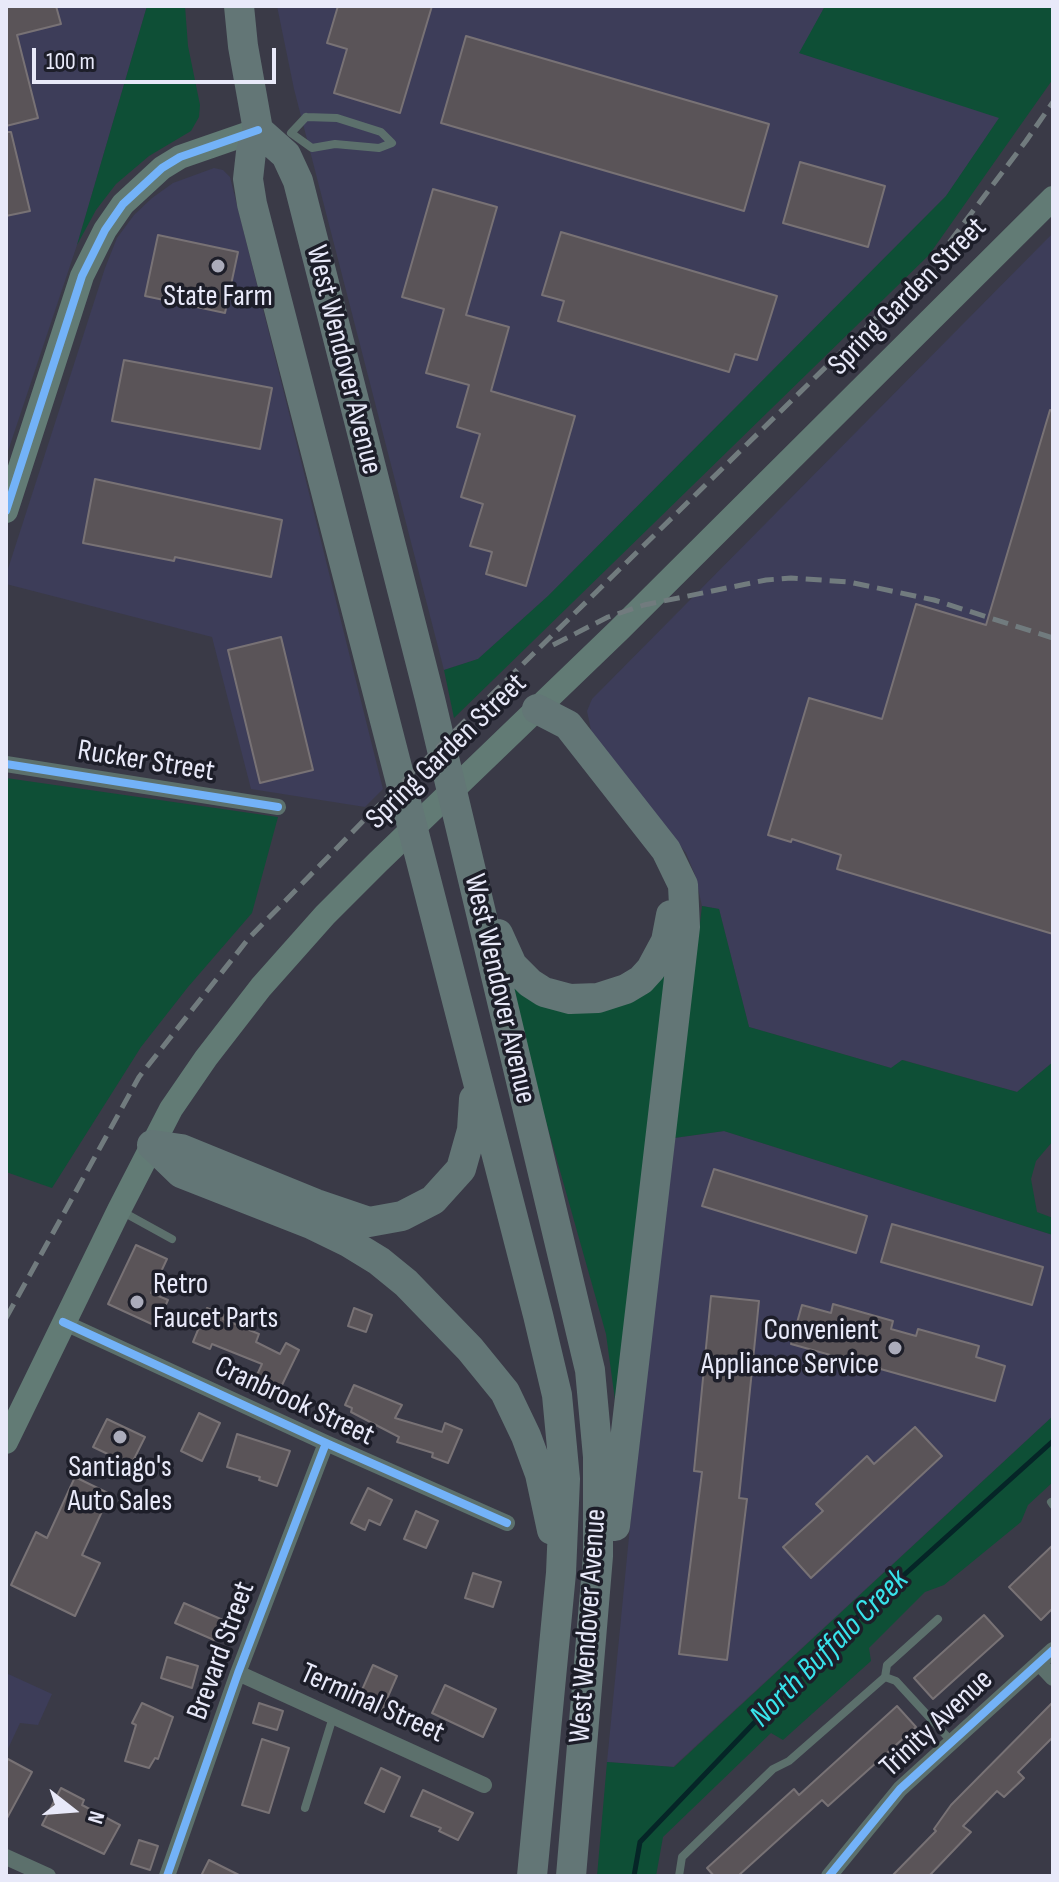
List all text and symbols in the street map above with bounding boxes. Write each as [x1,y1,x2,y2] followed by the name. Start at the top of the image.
[36,32,280,82] scale bar
[46,47,95,76] text: 100 m
[821,210,995,384] street label: Spring Garden Street
[297,242,389,478] street label: West Wendover Avenue
[209,257,227,275] marker: State Farm
[163,279,273,315] place label: State Farm
[359,666,535,838] street label: Spring Garden Street
[75,733,217,791] street label: Rucker Street
[455,871,543,1107] street label: West Wendover Avenue
[153,1267,278,1338] place label: Retro Faucet Parts
[128,1293,146,1311] marker: Retro Faucet Parts
[701,1313,879,1384] place label: Convenient Appliance Service
[886,1339,904,1357] marker: Convenient Appliance Service
[208,1349,380,1455] street label: Cranbrook Street
[111,1428,129,1446] marker: Santiago's Auto Sales
[68,1450,172,1520] place label: Santiago's Auto Sales
[563,1508,615,1744] street label: West Wendover Avenue
[743,1562,917,1736] water label: North Buffalo Creek
[180,1577,264,1725] street label: Brevard Street
[294,1656,450,1752] street label: Terminal Street
[873,1663,1001,1785] street label: Trinity Avenue
[32,1770,112,1850] north arrow
[81,1808,110,1827] text: N

